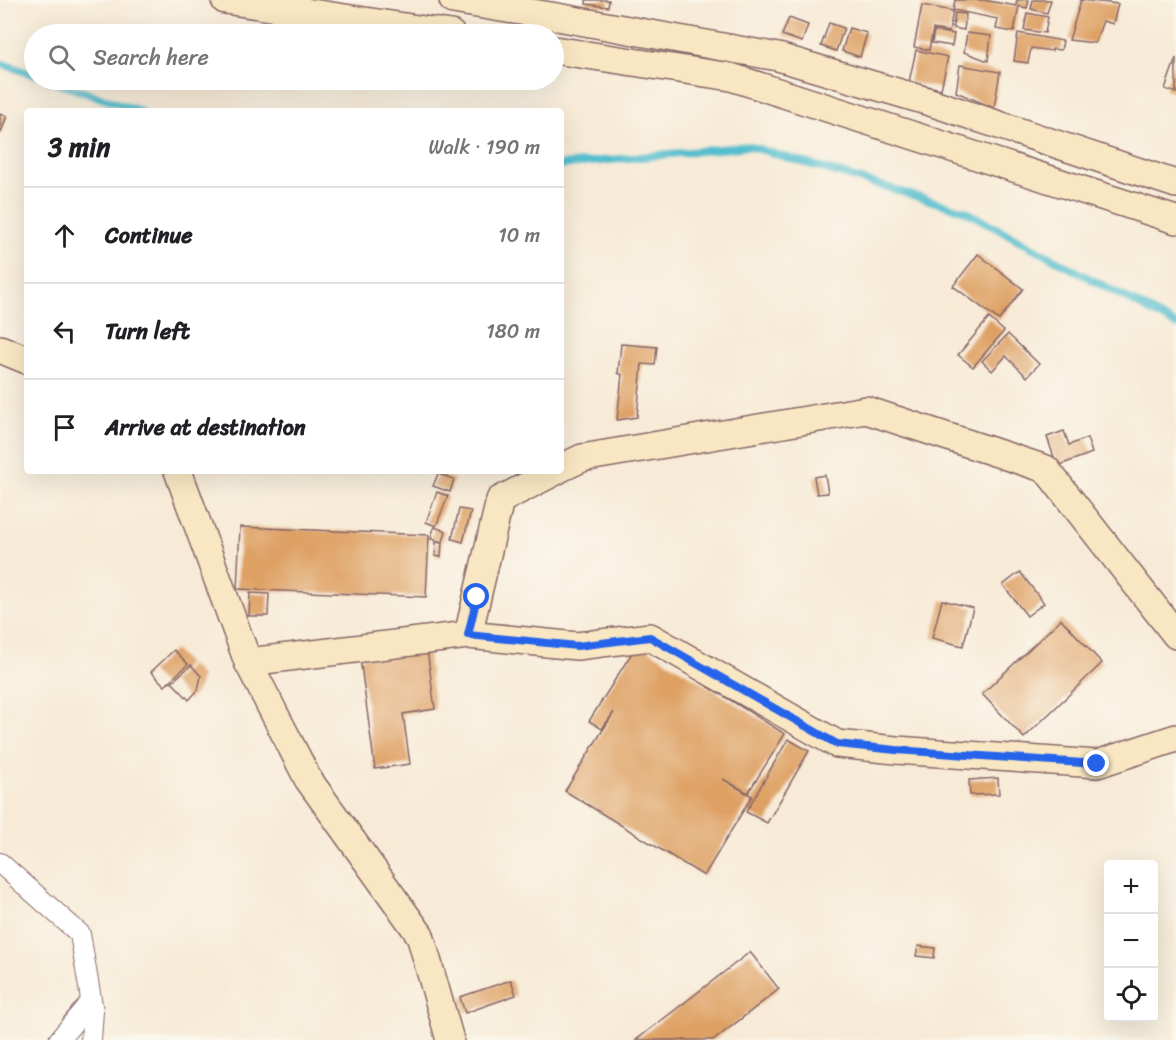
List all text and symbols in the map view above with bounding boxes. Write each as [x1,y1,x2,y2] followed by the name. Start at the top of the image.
[24,24,564,90] search box
[93,38,209,77] text: Search here
[45,41,78,74] icon: search
[48,124,110,170] text: 3 min
[428,130,540,165] text: Walk · 190 m
[105,216,193,255] text: Continue
[498,218,540,253] text: 10 m
[48,219,81,252] icon: ahead
[105,312,190,351] text: Turn left
[486,314,540,349] text: 180 m
[48,315,81,348] icon: left
[105,408,306,447] text: Arrive at destination
[48,411,81,444] icon: arrive
[463,583,489,609] route start
[1083,750,1109,776] route end
[1104,860,1158,1022] map controls
[1104,860,1158,914] button: +
[1104,914,1158,968] button: −
[1104,968,1158,1022] button: locate

